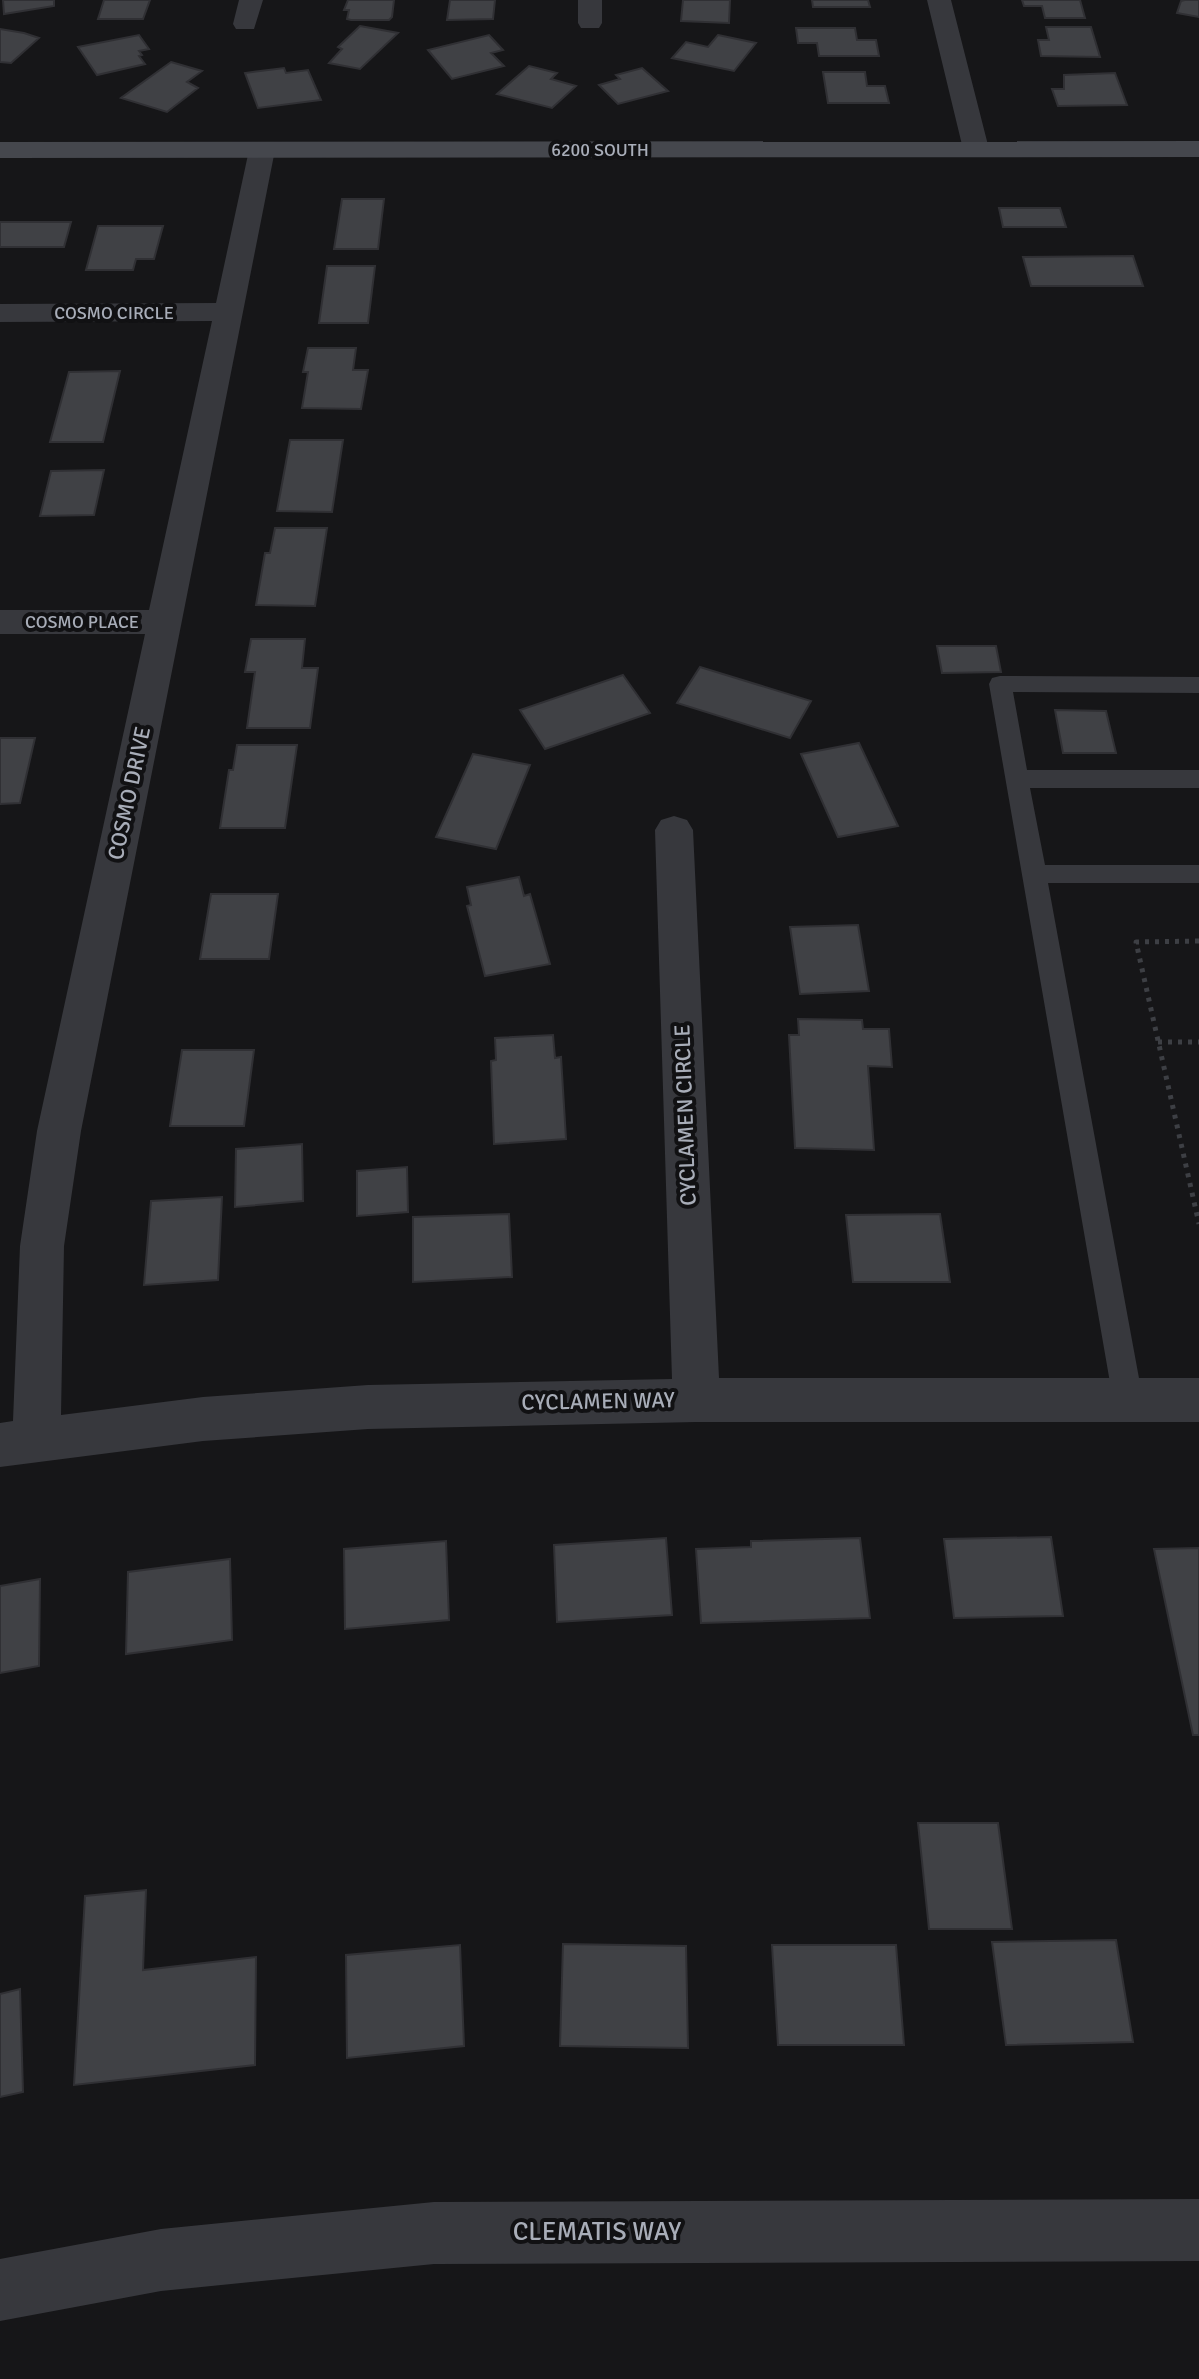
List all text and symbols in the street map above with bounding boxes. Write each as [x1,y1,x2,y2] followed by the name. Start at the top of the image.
[551,139,649,161] street label: 6200 SOUTH
[54,302,174,324] street label: COSMO CIRCLE
[25,611,139,633] street label: COSMO PLACE
[102,724,156,862] street label: COSMO DRIVE
[668,1024,702,1206] street label: CYCLAMEN CIRCLE
[521,1386,675,1416] street label: CYCLAMEN WAY
[513,2216,681,2248] street label: CLEMATIS WAY

